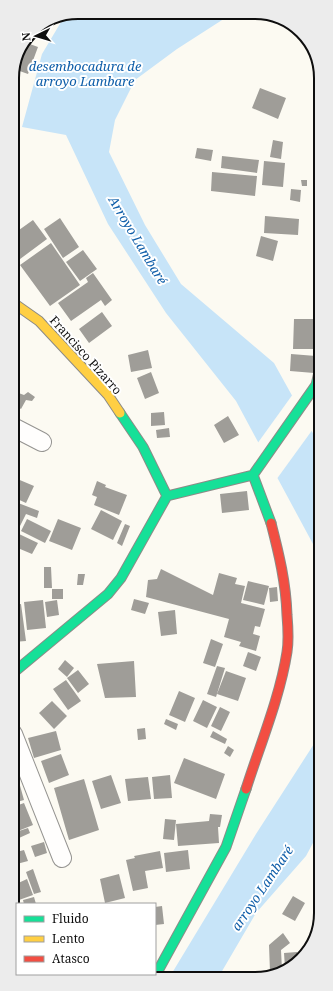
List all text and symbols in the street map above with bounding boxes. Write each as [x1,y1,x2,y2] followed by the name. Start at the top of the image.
[16,16,56,56] north arrow
[18,32,33,42] text: N
[29,57,142,90] water label: desembocadura de arroyo Lambare
[104,192,172,288] water label: Arroyo Lambaré
[46,312,126,398] street label: Francisco Pizarro
[227,842,297,934] water label: arroyo Lambaré
[16,903,156,975] legend
[52,910,89,927] text: Fluido
[52,930,85,947] text: Lento
[52,950,90,967] text: Atasco

